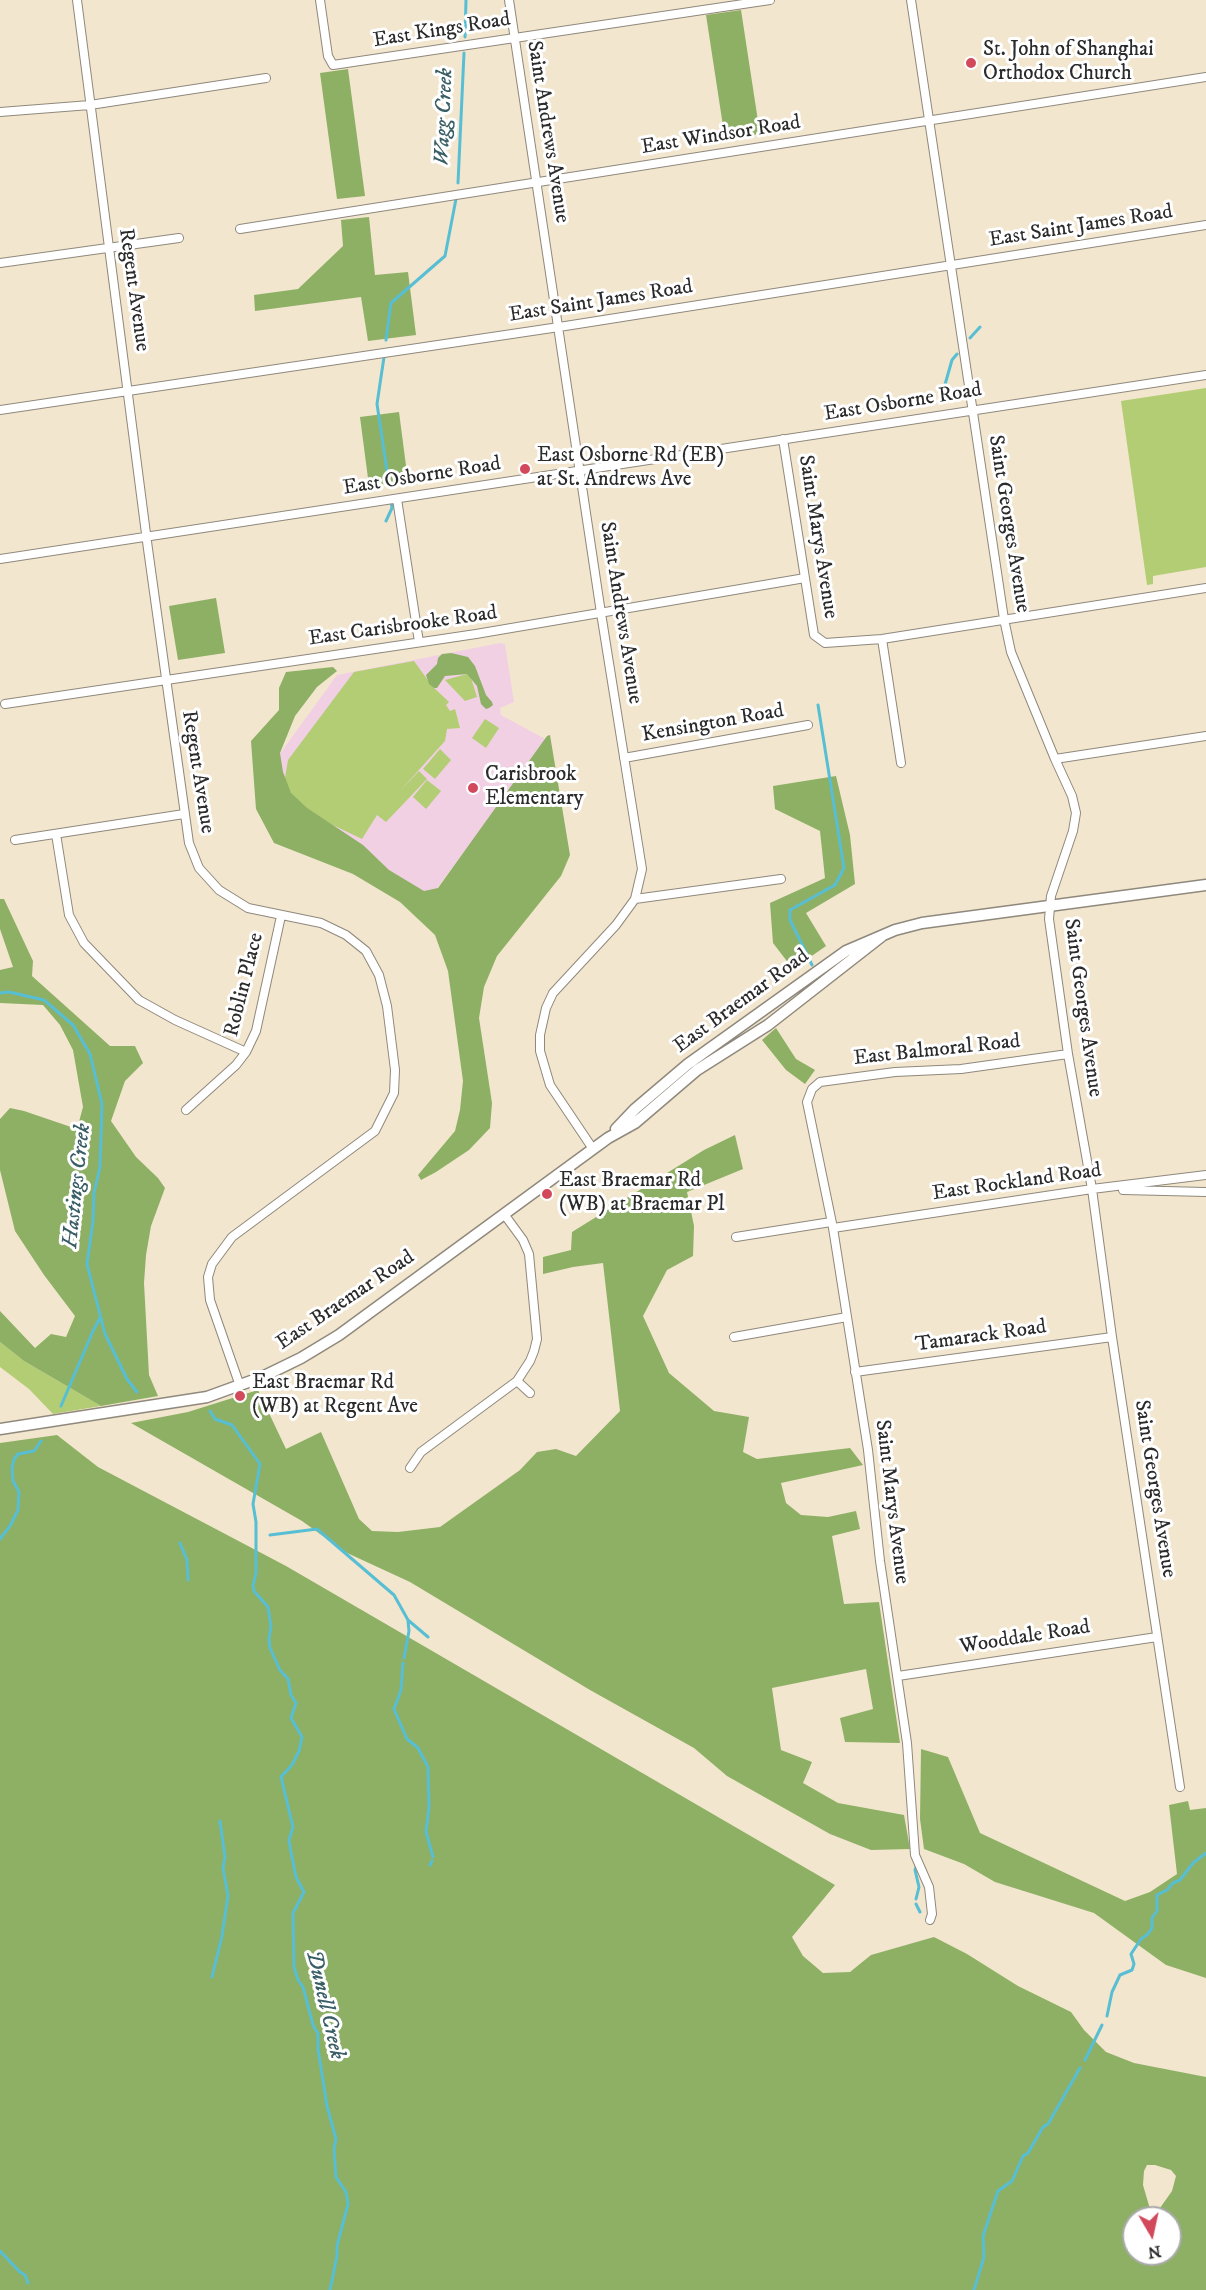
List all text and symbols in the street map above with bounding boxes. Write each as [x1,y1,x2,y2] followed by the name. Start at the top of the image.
[372,8,512,54] street label: East Kings Road
[983,38,1154,88] place label: St. John of Shanghai Orthodox Church
[520,39,574,225] street label: Saint Andrews Avenue
[964,56,978,70] marker: St. John of Shanghai Orthodox Church
[430,68,460,166] water label: Wagg Creek
[640,111,802,161] street label: East Windsor Road
[987,200,1175,254] street label: East Saint James Road
[112,227,154,353] street label: Regent Avenue
[507,275,695,329] street label: East Saint James Road
[822,378,984,428] street label: East Osborne Road
[981,433,1035,615] street label: Saint Georges Avenue
[537,444,724,494] place label: East Osborne Rd (EB) at St. Andrews Ave
[341,452,503,502] street label: East Osborne Road
[792,453,842,621] street label: Saint Marys Avenue
[518,462,532,476] marker: East Osborne Rd (EB) at St. Andrews Ave
[593,520,647,706] street label: Saint Andrews Avenue
[307,601,499,653] street label: East Carisbrooke Road
[640,699,786,749] street label: Kensington Road
[175,709,219,835] street label: Regent Avenue
[485,763,583,813] place label: Carisbrook Elementary
[466,781,480,795] marker: Carisbrook Elementary
[1057,917,1107,1099] street label: Saint Georges Avenue
[220,930,270,1040] street label: Roblin Place
[669,944,815,1060] street label: East Braemar Road
[852,1030,1022,1072] street label: East Balmoral Road
[58,1122,98,1250] water label: Hastings Creek
[931,1159,1103,1207] street label: East Rockland Road
[559,1169,725,1219] place label: East Braemar Rd (WB) at Braemar Pl
[540,1187,554,1201] marker: East Braemar Rd (WB) at Braemar Pl
[272,1245,420,1357] street label: East Braemar Road
[914,1315,1048,1359] street label: Tamarack Road
[252,1371,418,1421] place label: East Braemar Rd (WB) at Regent Ave
[233,1389,247,1403] marker: East Braemar Rd (WB) at Regent Ave
[1127,1398,1181,1580] street label: Saint Georges Avenue
[868,1418,914,1586] street label: Saint Marys Avenue
[958,1615,1092,1661] street label: Wooddale Road
[299,1948,349,2062] water label: Dunell Creek
[1122,2206,1182,2266] north arrow
[1146,2241,1163,2263] text: N

